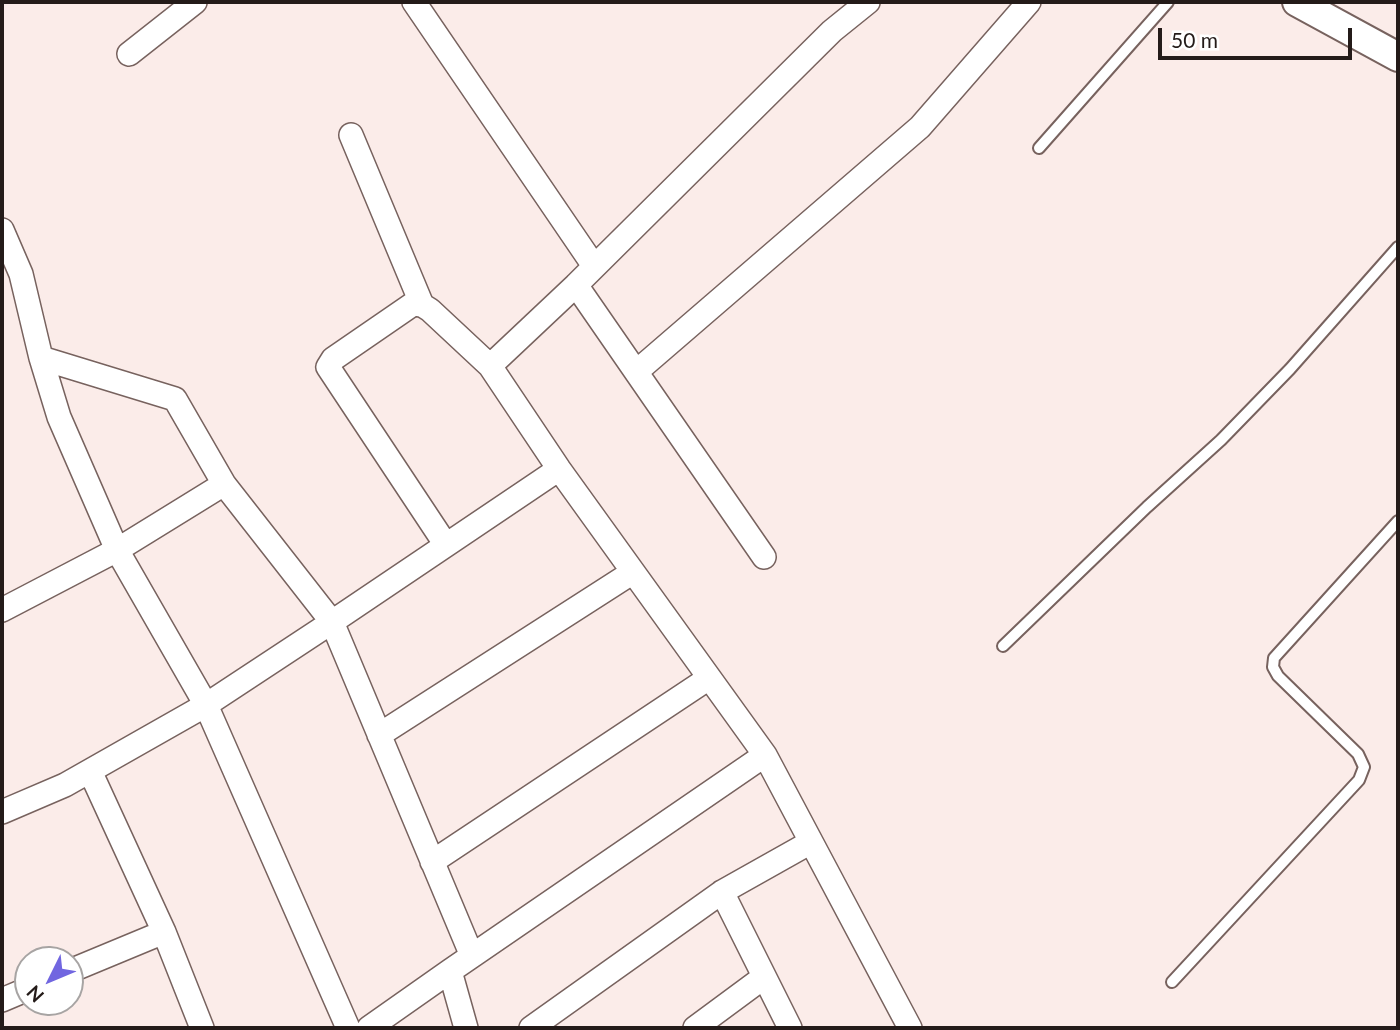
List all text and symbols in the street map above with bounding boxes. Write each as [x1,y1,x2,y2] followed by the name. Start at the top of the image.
[1162,14,1356,58] scale bar
[1171,27,1218,52] text: 50 m
[14,946,84,1016] north arrow
[21,981,48,1008] text: N

